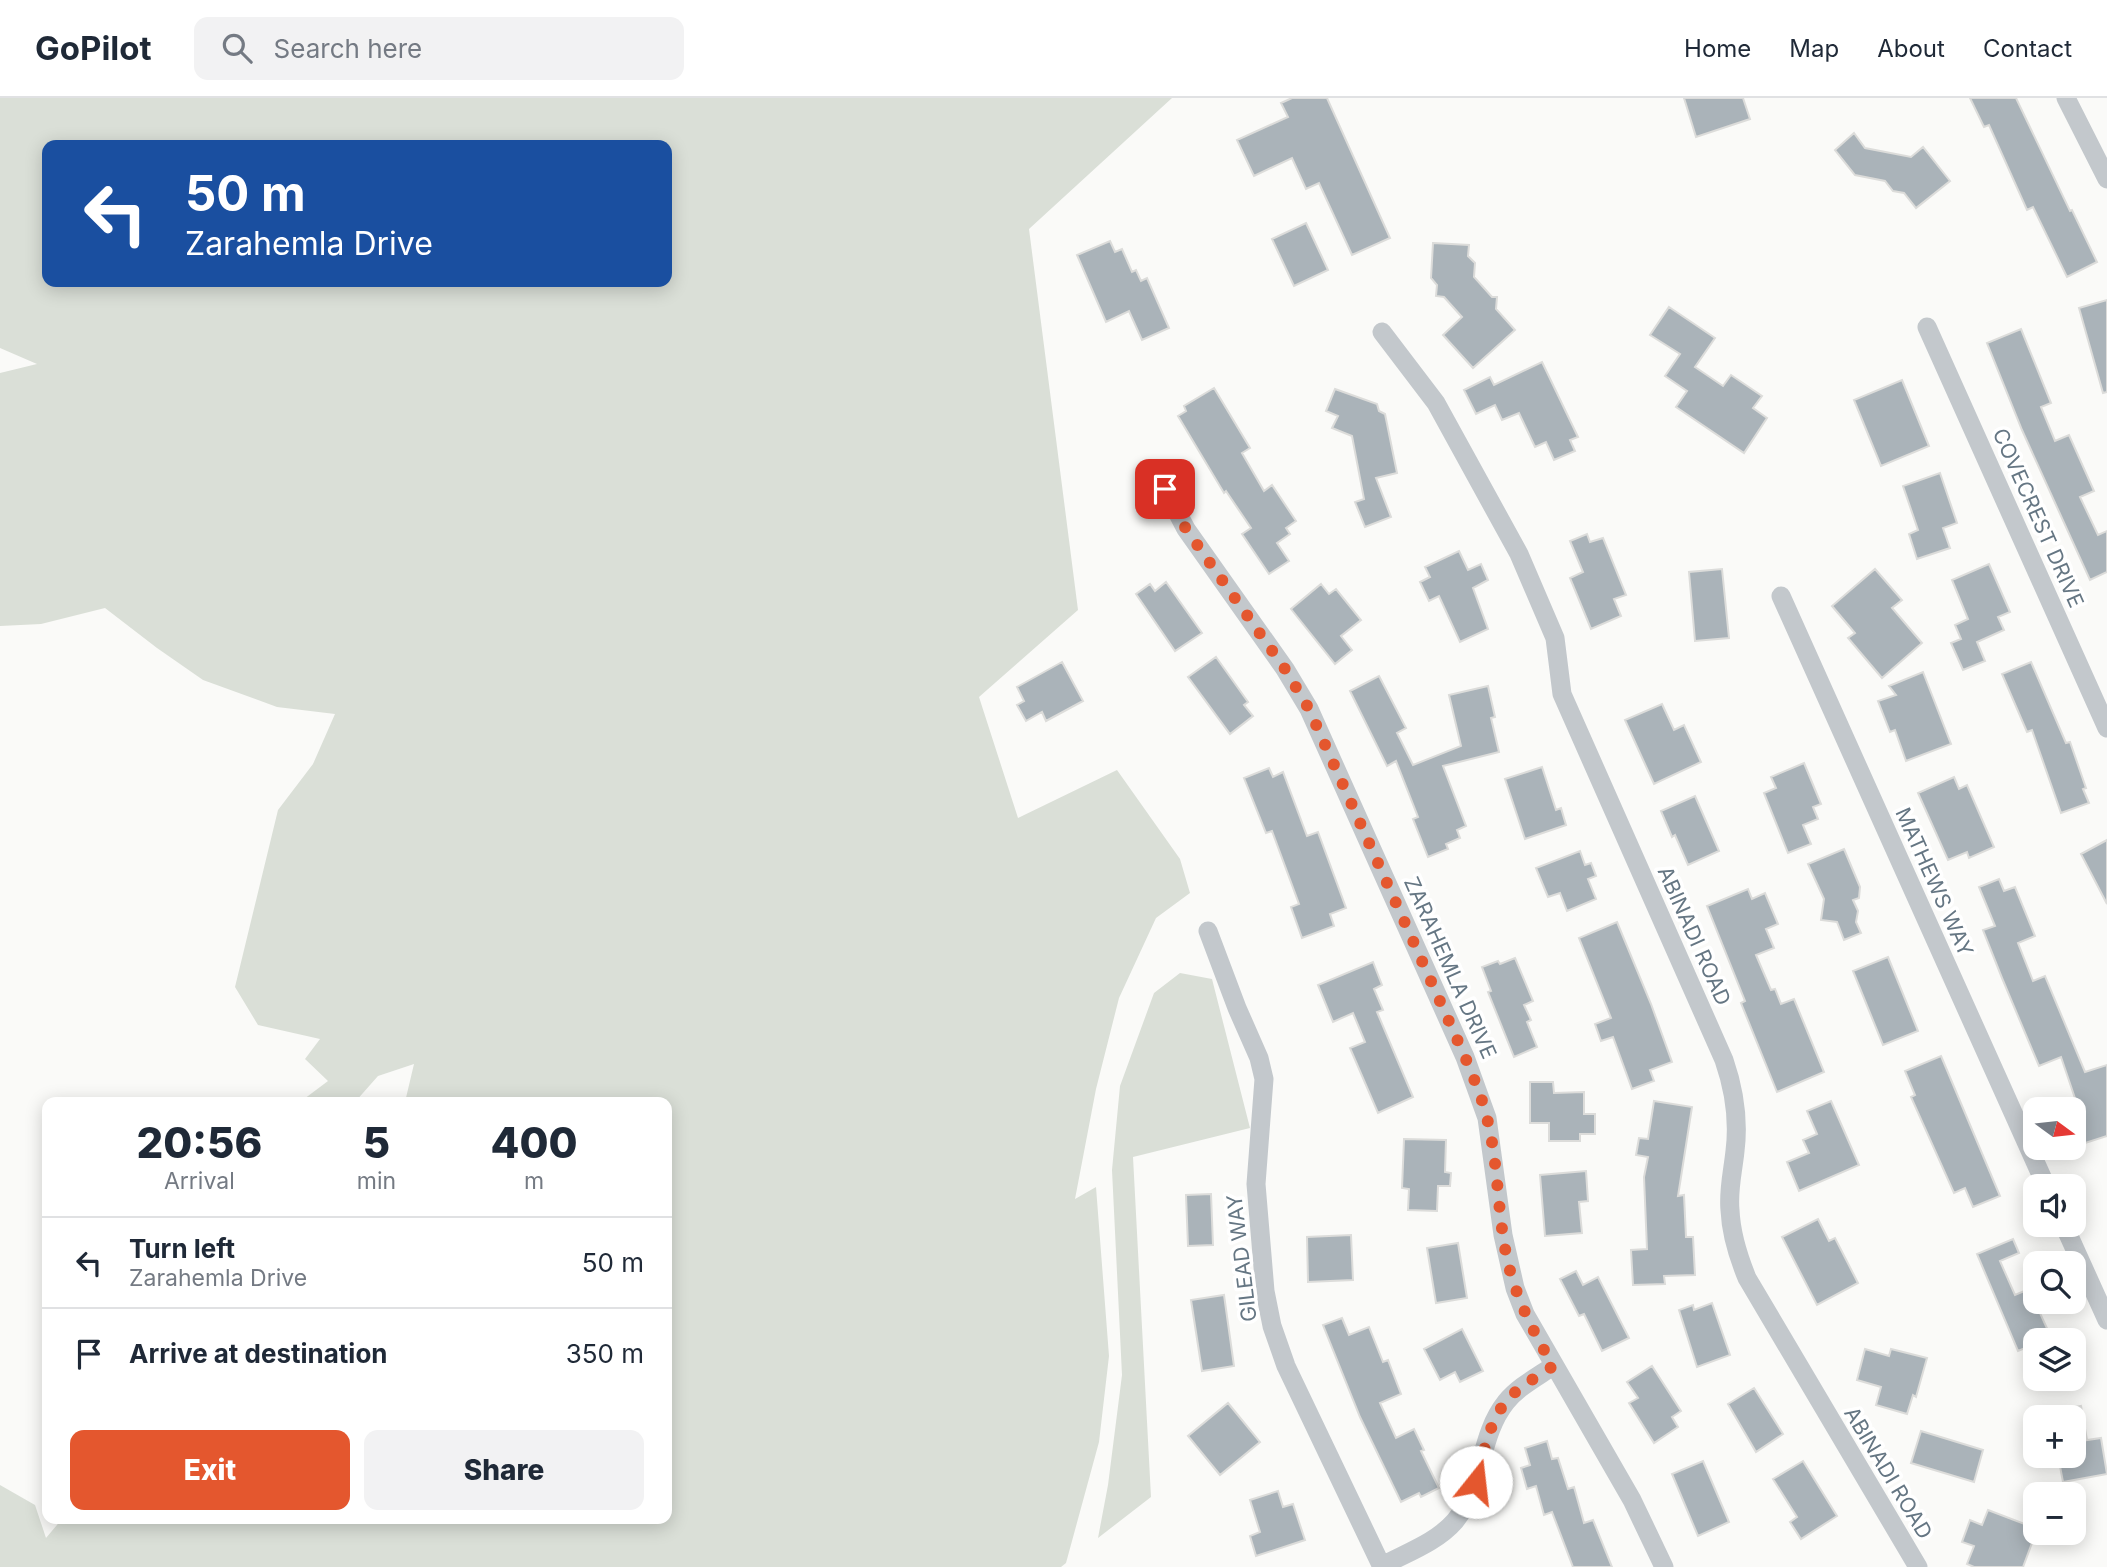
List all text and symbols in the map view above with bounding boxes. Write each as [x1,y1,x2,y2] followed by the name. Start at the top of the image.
[194,17,684,80] search box
[35,28,152,68] text: GoPilot
[218,29,256,67] icon: search
[274,33,422,64] text: Search here
[1684,34,1751,63] text: Home
[1789,34,1839,63] text: Map
[1877,34,1945,63] text: About
[1983,34,2072,63] text: Contact
[185,164,306,223] text: 50 m
[70,168,161,259] icon: left
[185,224,433,263] text: Zarahemla Drive
[1988,424,2089,611] street label: COVECREST DRIVE
[1135,459,1195,519] pin
[1146,470,1184,508] icon: arrive
[1890,804,1978,960] street label: MATHEWS WAY
[1653,862,1736,1009] street label: ABINADI ROAD
[1399,873,1502,1063] street label: ZARAHEMLA DRIVE
[2023,1097,2086,1160] north arrow
[2023,1097,2086,1545] map controls
[136,1117,262,1168] text: 20:56
[363,1117,390,1168] text: 5
[491,1117,578,1168] text: 400
[164,1167,235,1195] text: Arrival
[357,1167,396,1195] text: min
[524,1167,544,1195] text: m
[2023,1174,2086,1237] button: sound
[1221,1193,1262,1323] street label: GILEAD WAY
[129,1233,235,1264] text: Turn left
[70,1244,108,1282] icon: left
[582,1247,644,1278] text: 50 m
[2023,1251,2086,1314] button: search
[129,1264,307,1292] text: Zarahemla Drive
[2023,1328,2086,1391] button: layers
[70,1335,108,1373] icon: arrive
[129,1338,388,1369] text: Arrive at destination
[566,1338,644,1369] text: 350 m
[1839,1402,1938,1543] street label: ABINADI ROAD
[2023,1405,2086,1468] button: +
[70,1430,350,1510] button: Exit
[364,1430,644,1510] button: Share
[1439,1445,1513,1519] position arrow
[2023,1482,2086,1545] button: −

